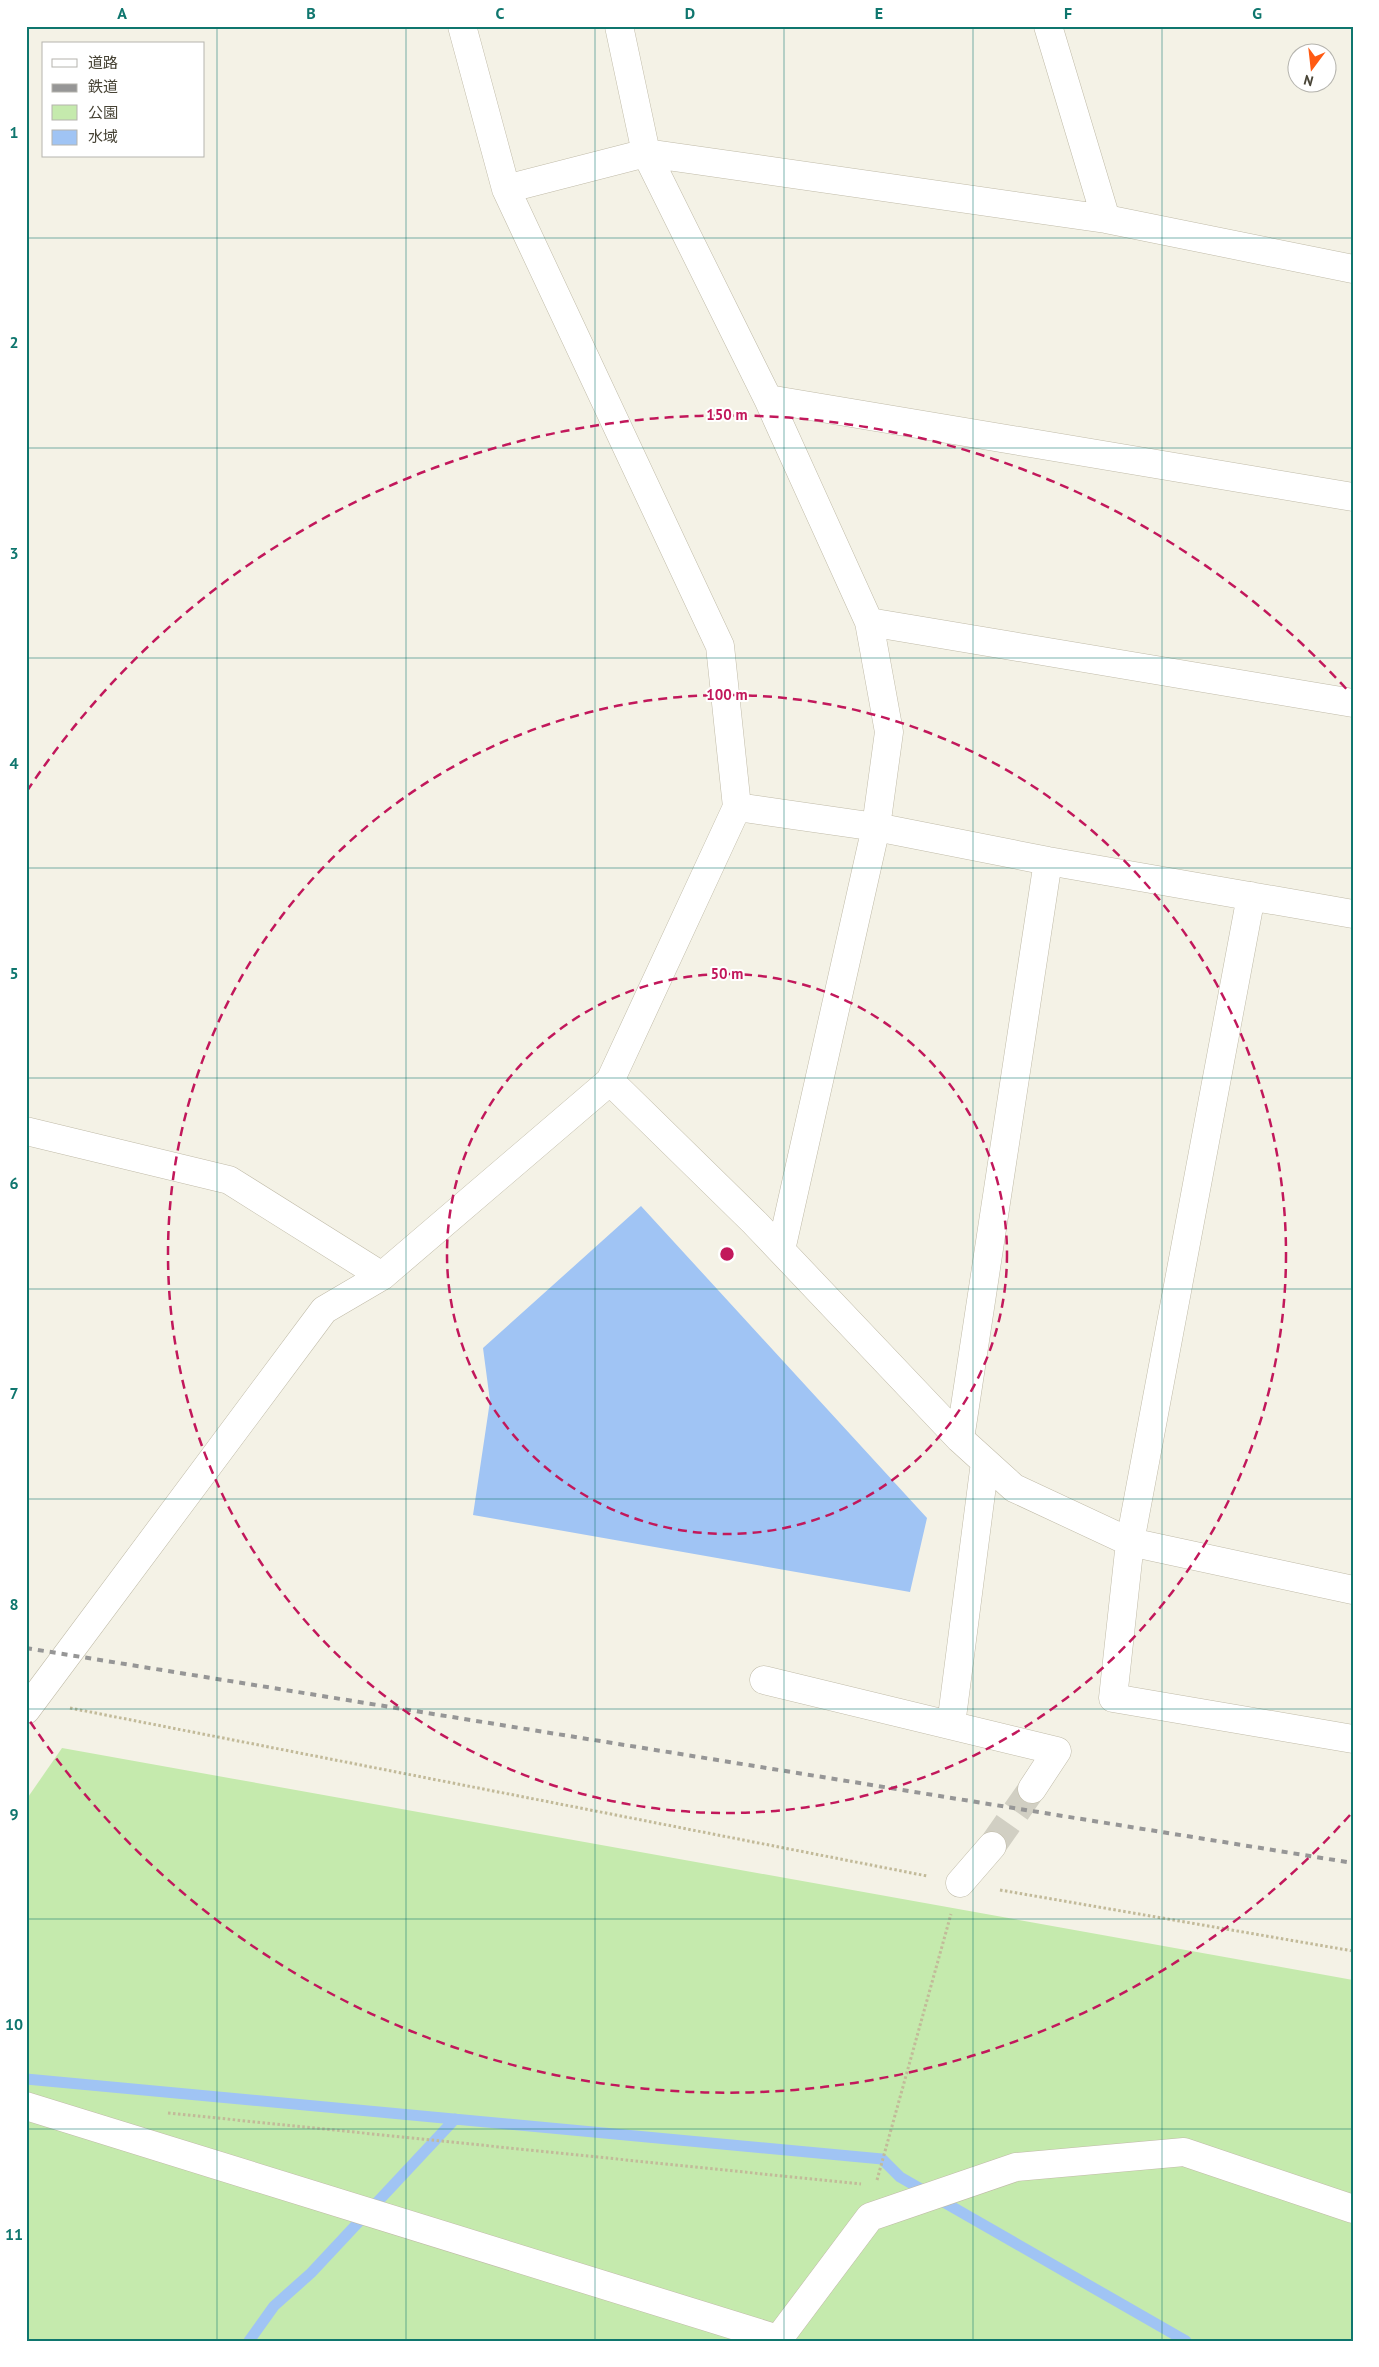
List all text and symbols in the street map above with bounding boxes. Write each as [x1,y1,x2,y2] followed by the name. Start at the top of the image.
[117,3,127,23] text: A
[306,3,316,23] text: B
[496,3,505,23] text: C
[685,3,695,23] text: D
[875,3,883,23] text: E
[1064,3,1072,23] text: F
[1252,3,1262,23] text: G
[42,42,205,158] legend
[1286,42,1336,92] north arrow
[88,53,118,72] text: 道路
[1302,71,1315,90] text: N
[88,77,118,96] text: 鉄道
[88,103,118,122] text: 公園
[9,122,19,142] text: 1
[88,127,118,146] text: 水域
[9,332,19,352] text: 2
[706,405,748,424] text: 150 m
[9,543,19,563] text: 3
[706,685,748,704] text: 100 m
[9,753,19,773] text: 4
[9,963,19,983] text: 5
[711,964,743,983] text: 50 m
[9,1173,19,1193] text: 6
[718,1245,736,1263] centre of rings
[9,1383,19,1403] text: 7
[9,1594,19,1614] text: 8
[9,1804,19,1824] text: 9
[5,2014,23,2034] text: 10
[5,2224,23,2244] text: 11

